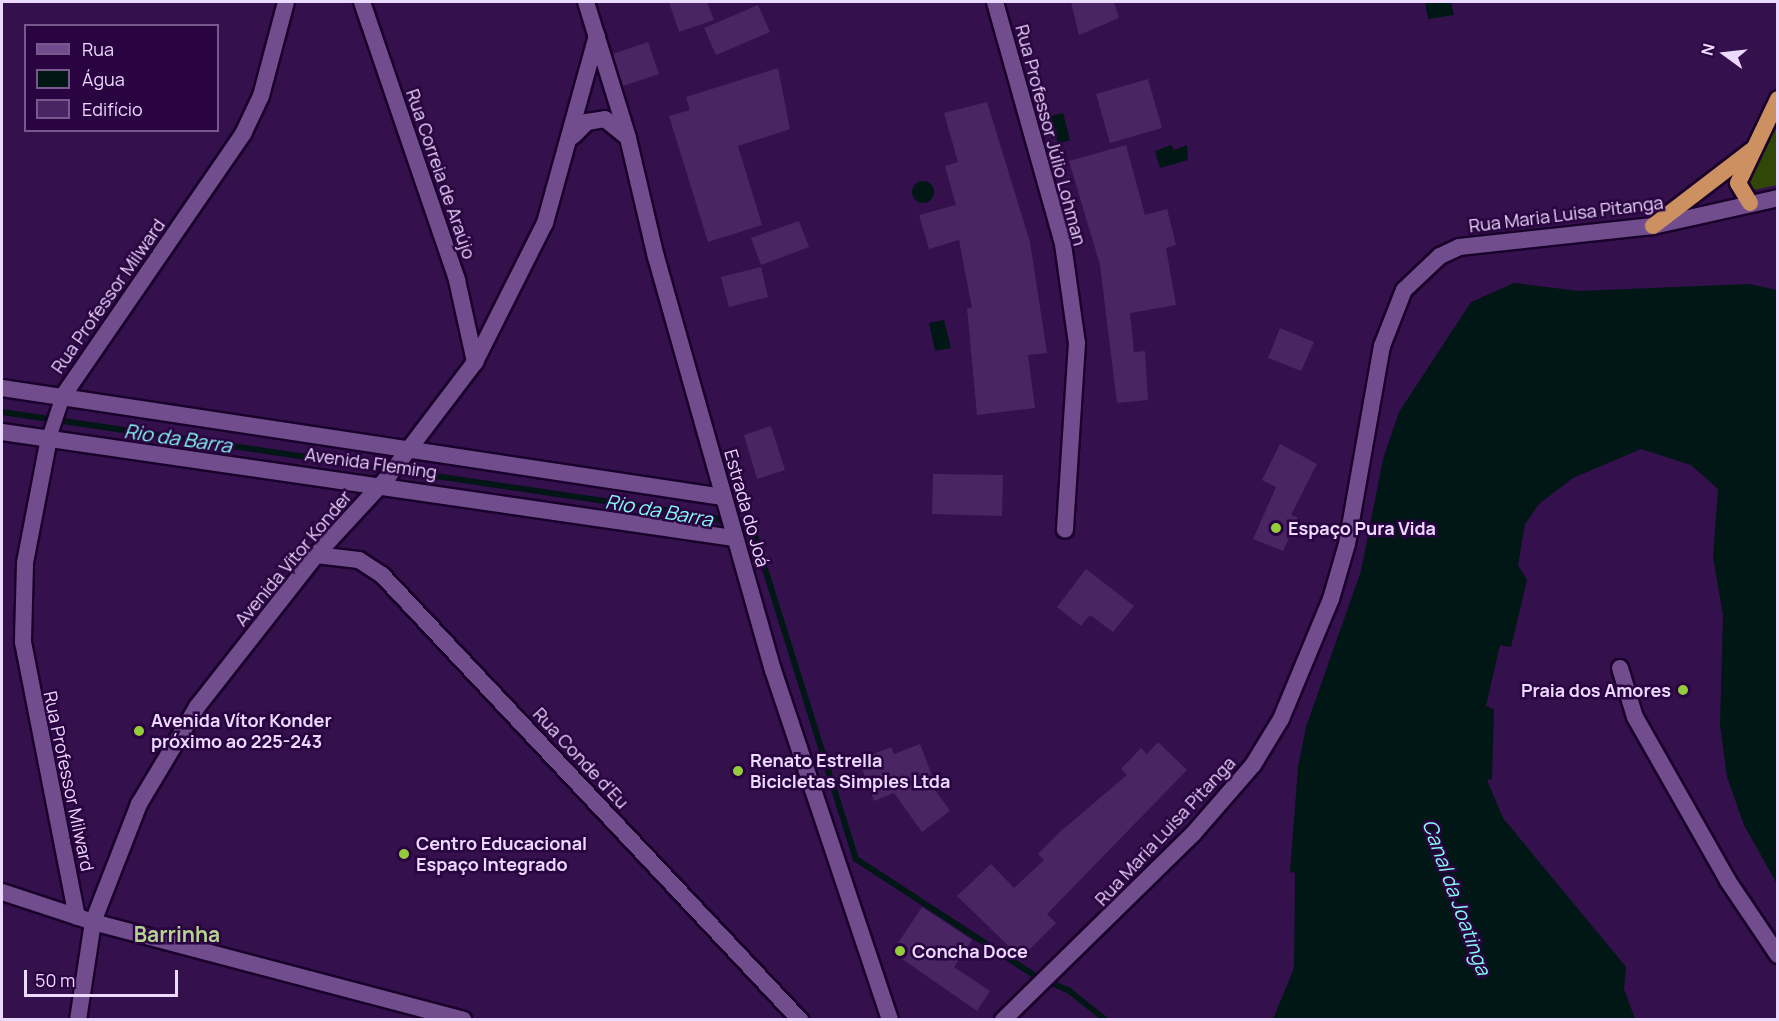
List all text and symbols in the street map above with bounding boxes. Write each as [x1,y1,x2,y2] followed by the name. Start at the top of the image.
[1011,22,1091,248] street label: Rua Professor Júlio Lohman
[24,24,219,132] legend
[1695,24,1755,84] north arrow
[82,37,114,61] text: Rua
[1696,41,1720,58] text: N
[82,67,125,91] text: Água
[402,86,480,262] street label: Rua Correia de Araújo
[82,97,143,121] text: Edifício
[1468,191,1664,237] street label: Rua Maria Luisa Pitanga
[47,215,169,377] street label: Rua Professor Milward
[123,419,233,457] water label: Rio da Barra
[304,443,438,483] street label: Avenida Fleming
[720,447,774,569] street label: Estrada do Joá
[230,486,356,630] street label: Avenida Vitor Konder
[603,489,715,531] water label: Rio da Barra
[1288,517,1436,539] place label: Espaço Pura Vida
[1269,521,1283,535] marker: Espaço Pura Vida
[1521,679,1671,701] place label: Praia dos Amores
[1676,683,1690,697] marker: Praia dos Amores
[39,689,99,873] street label: Rua Professor Milward
[529,703,633,813] street label: Rua Conde d'Eu
[151,710,332,752] place label: Avenida Vítor Konder próximo ao 225-243
[132,724,146,738] marker: Avenida Vítor Konder próximo ao 225-243
[750,750,950,792] place label: Renato Estrella Bicicletas Simples Ltda
[1090,752,1240,910] street label: Rua Maria Luisa Pitanga
[731,764,745,778] marker: Renato Estrella Bicicletas Simples Ltda
[1418,816,1496,978] water label: Canal da Joatinga
[416,833,587,876] place label: Centro Educacional Espaço Integrado
[397,847,411,861] marker: Centro Educacional Espaço Integrado
[134,921,220,947] district label: Barrinha
[912,940,1028,962] place label: Concha Doce
[893,944,907,958] marker: Concha Doce
[27,958,182,996] scale bar
[35,968,75,992] text: 50 m

